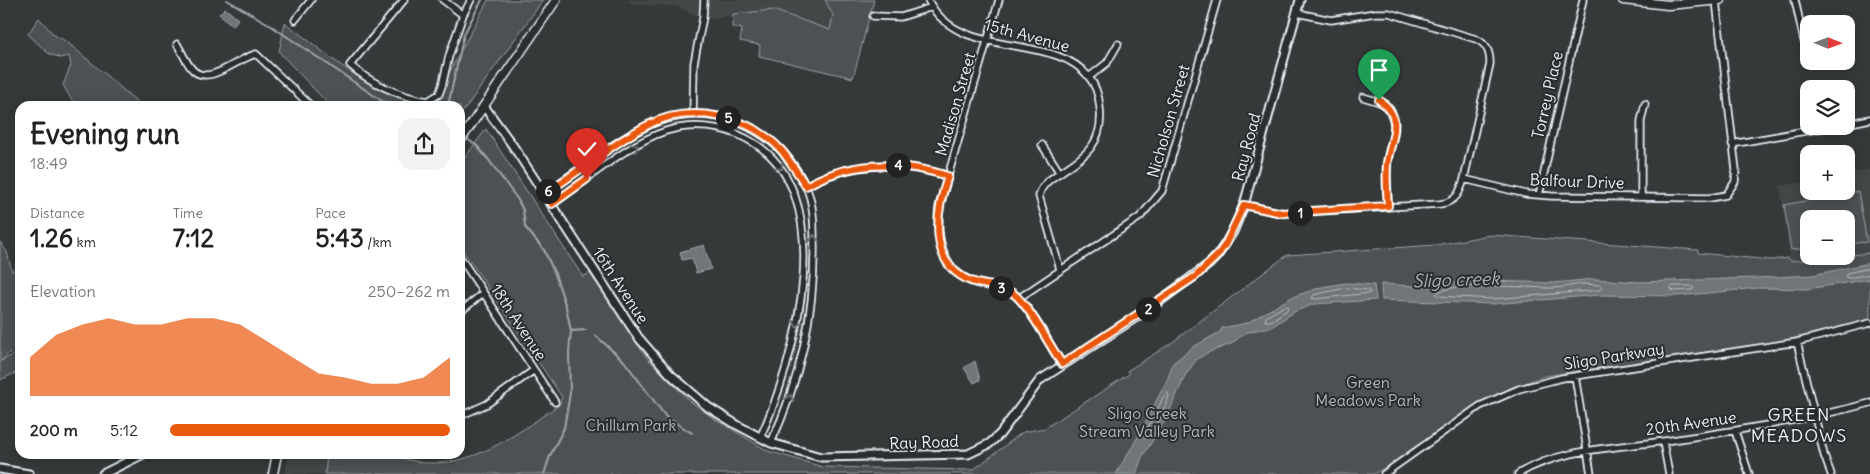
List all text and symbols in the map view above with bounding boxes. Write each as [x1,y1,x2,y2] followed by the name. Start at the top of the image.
[982,14,1072,56] street label: 15th Avenue
[1800,15,1855,70] north arrow
[1800,15,1855,265] map controls
[931,49,980,158] street label: Madison Street
[1358,49,1400,100] pin
[1527,49,1567,141] street label: Torrey Place
[1365,56,1393,84] icon: arrive
[1142,62,1194,180] street label: Nicholson Street
[1800,80,1855,135] button: layers
[716,106,740,130] pin: 5
[724,109,733,127] text: 5
[1227,111,1265,183] street label: Ray Road
[30,116,180,152] text: Evening run
[398,118,450,170] button: share
[566,128,608,179] pin
[573,135,601,163] icon: check
[630,144,639,154] one-way arrow
[1800,145,1855,200] button: +
[886,152,910,178] pin: 4
[30,153,68,173] text: 18:49
[894,156,903,174] text: 4
[775,162,784,171] one-way arrow
[1529,169,1625,193] street label: Balfour Drive
[536,178,560,204] pin: 6
[544,182,553,200] text: 6
[1288,200,1312,226] pin: 1
[30,204,85,222] text: Distance
[173,204,203,222] text: Time
[315,204,346,222] text: Pace
[1298,204,1303,222] text: 1
[1800,210,1855,265] button: −
[30,222,73,254] text: 1.26
[173,222,214,254] text: 7:12
[315,222,364,254] text: 5:43
[73,233,96,251] text: km
[364,233,392,251] text: /km
[809,234,819,242] one-way arrow
[589,243,653,327] street label: 16th Avenue
[1412,266,1502,293] water label: Sligo creek
[988,276,1014,300] pin: 3
[998,279,1005,297] text: 3
[487,280,551,364] street label: 18th Avenue
[30,281,96,301] text: Elevation
[368,281,450,301] text: 250–262 m
[1136,296,1160,322] pin: 2
[1145,300,1152,318] text: 2
[792,320,802,329] one-way arrow
[1562,338,1666,374] street label: Sligo Parkway
[1315,372,1421,410] park label: Green Meadows Park
[784,394,794,402] one-way arrow
[1079,403,1215,441] park label: Sligo Creek Stream Valley Park
[1751,403,1847,447] district label: GREEN MEADOWS
[1644,407,1738,439] street label: 20th Avenue
[586,415,676,435] park label: Chillum Park
[30,420,78,440] text: 200 m
[110,420,138,440] text: 5:12
[889,431,959,453] street label: Ray Road

